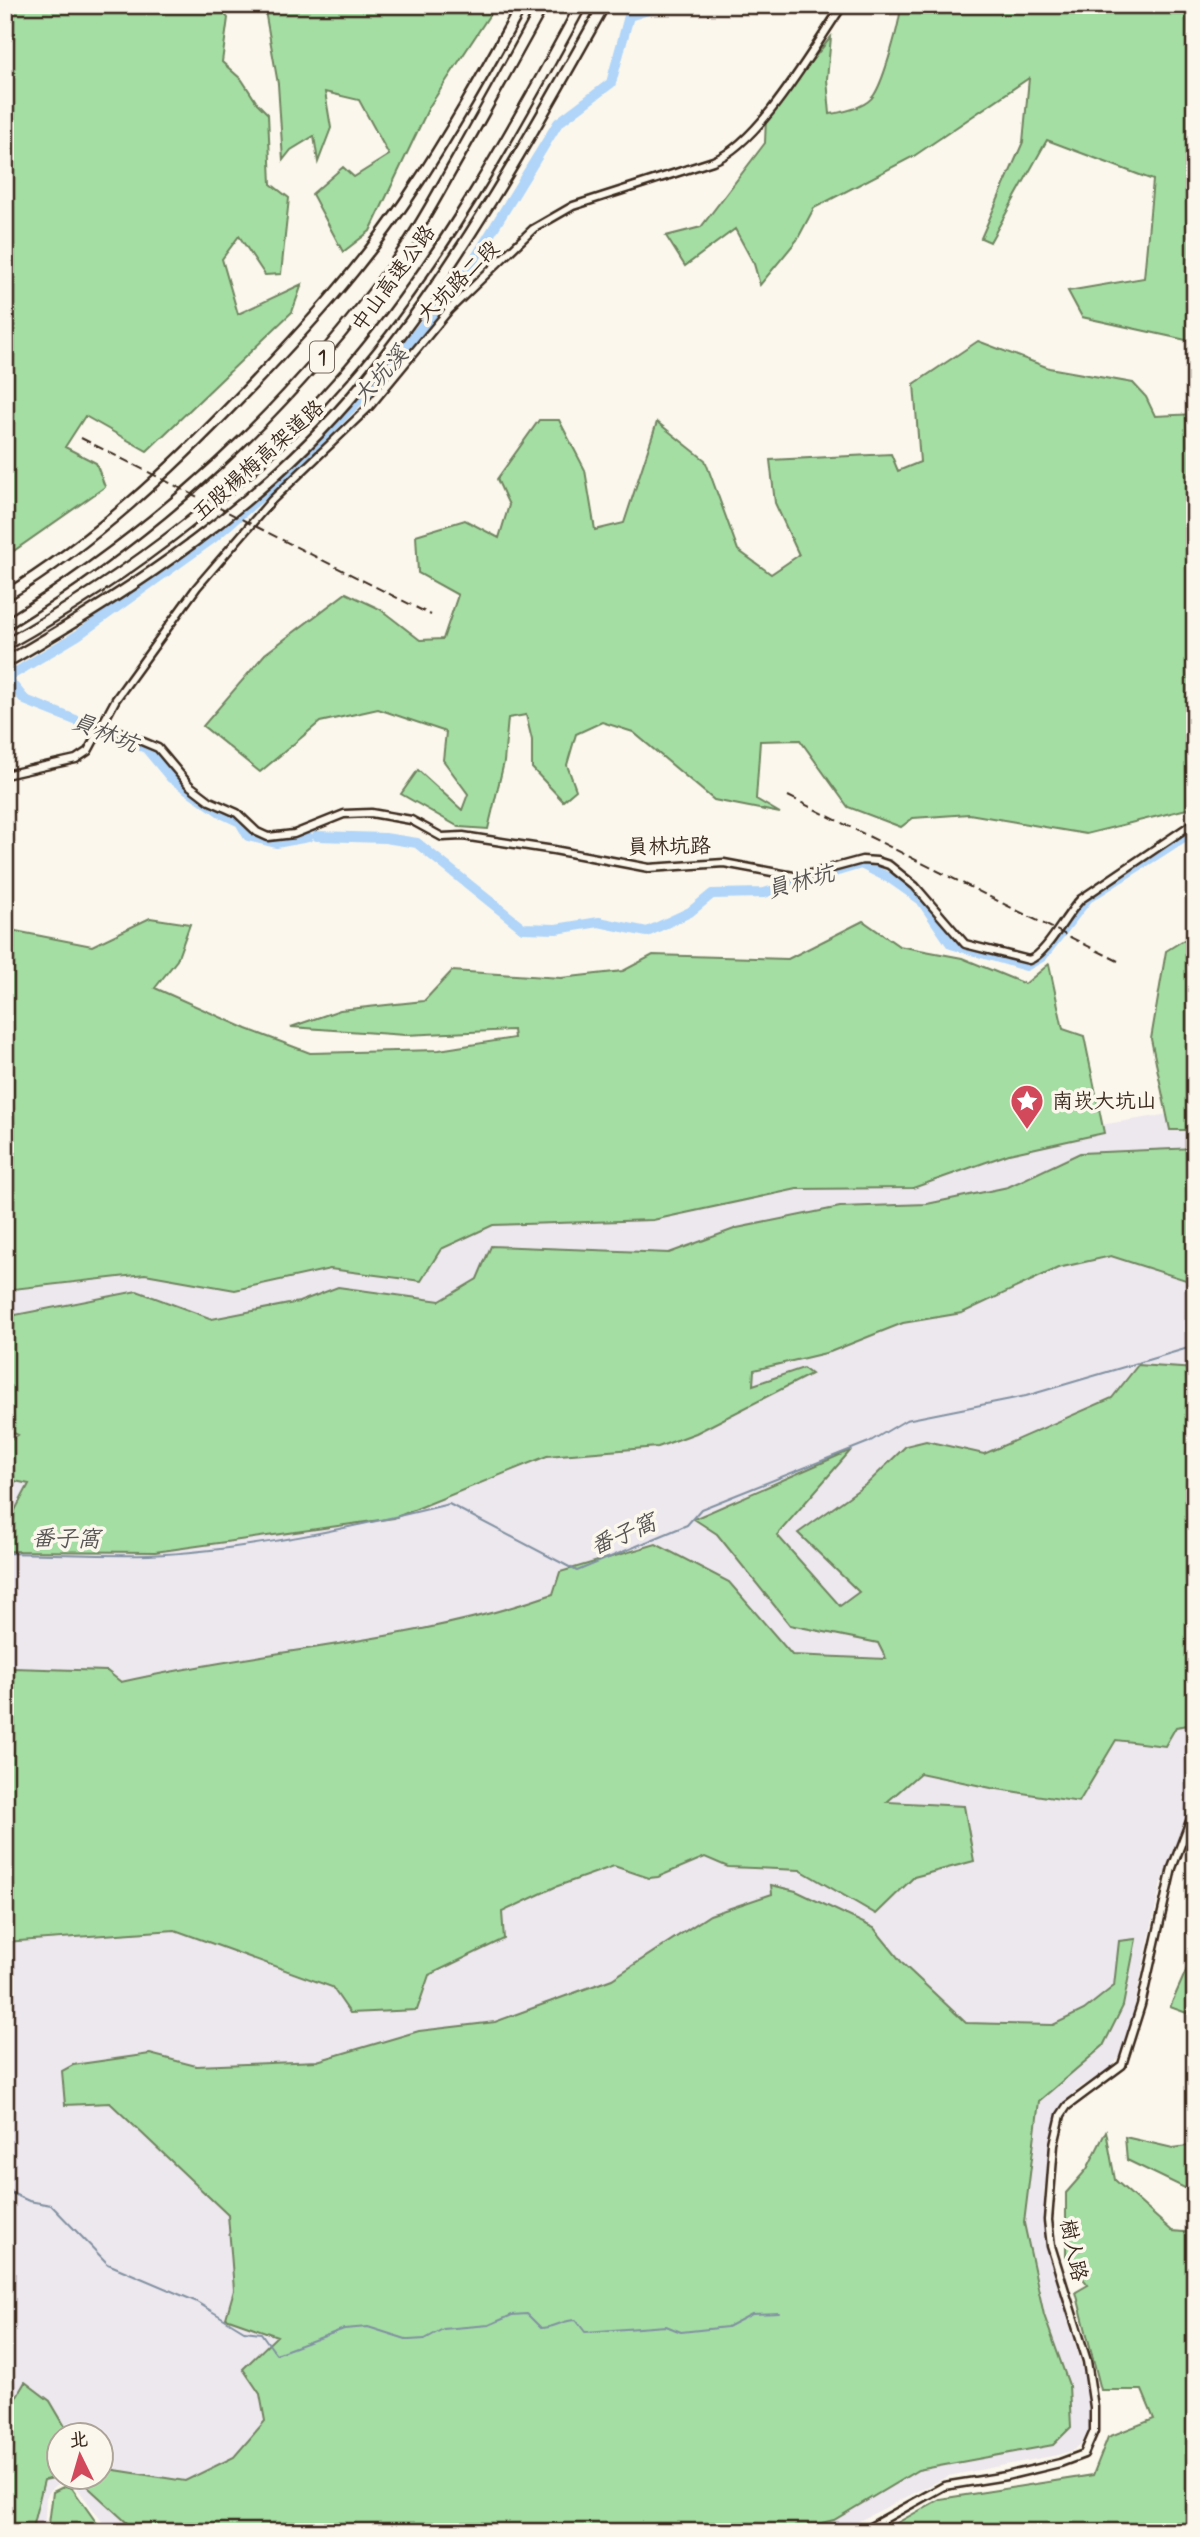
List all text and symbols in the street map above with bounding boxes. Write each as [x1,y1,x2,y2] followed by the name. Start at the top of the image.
[345,219,442,338] street label: 中山高速公路
[412,235,506,329] street label: 大坑路二段
[347,339,417,412] water label: 大坑溪
[310,342,334,372] road number: 1
[187,394,330,527] street label: 五股楊梅高架道路
[67,707,145,762] water label: 員林坑
[627,832,711,862] street label: 員林坑路
[763,859,841,906] water label: 員林坑
[1008,1082,1046,1131] place icon: 南崁大坑山
[1052,1088,1157,1116] place label: 南崁大坑山
[586,1507,664,1563] water label: 番子窩
[31,1524,104,1556] water label: 番子窩
[1053,2216,1093,2284] street label: 樹人路
[46,2422,116,2492] north arrow
[68,2427,89,2454] text: 北

